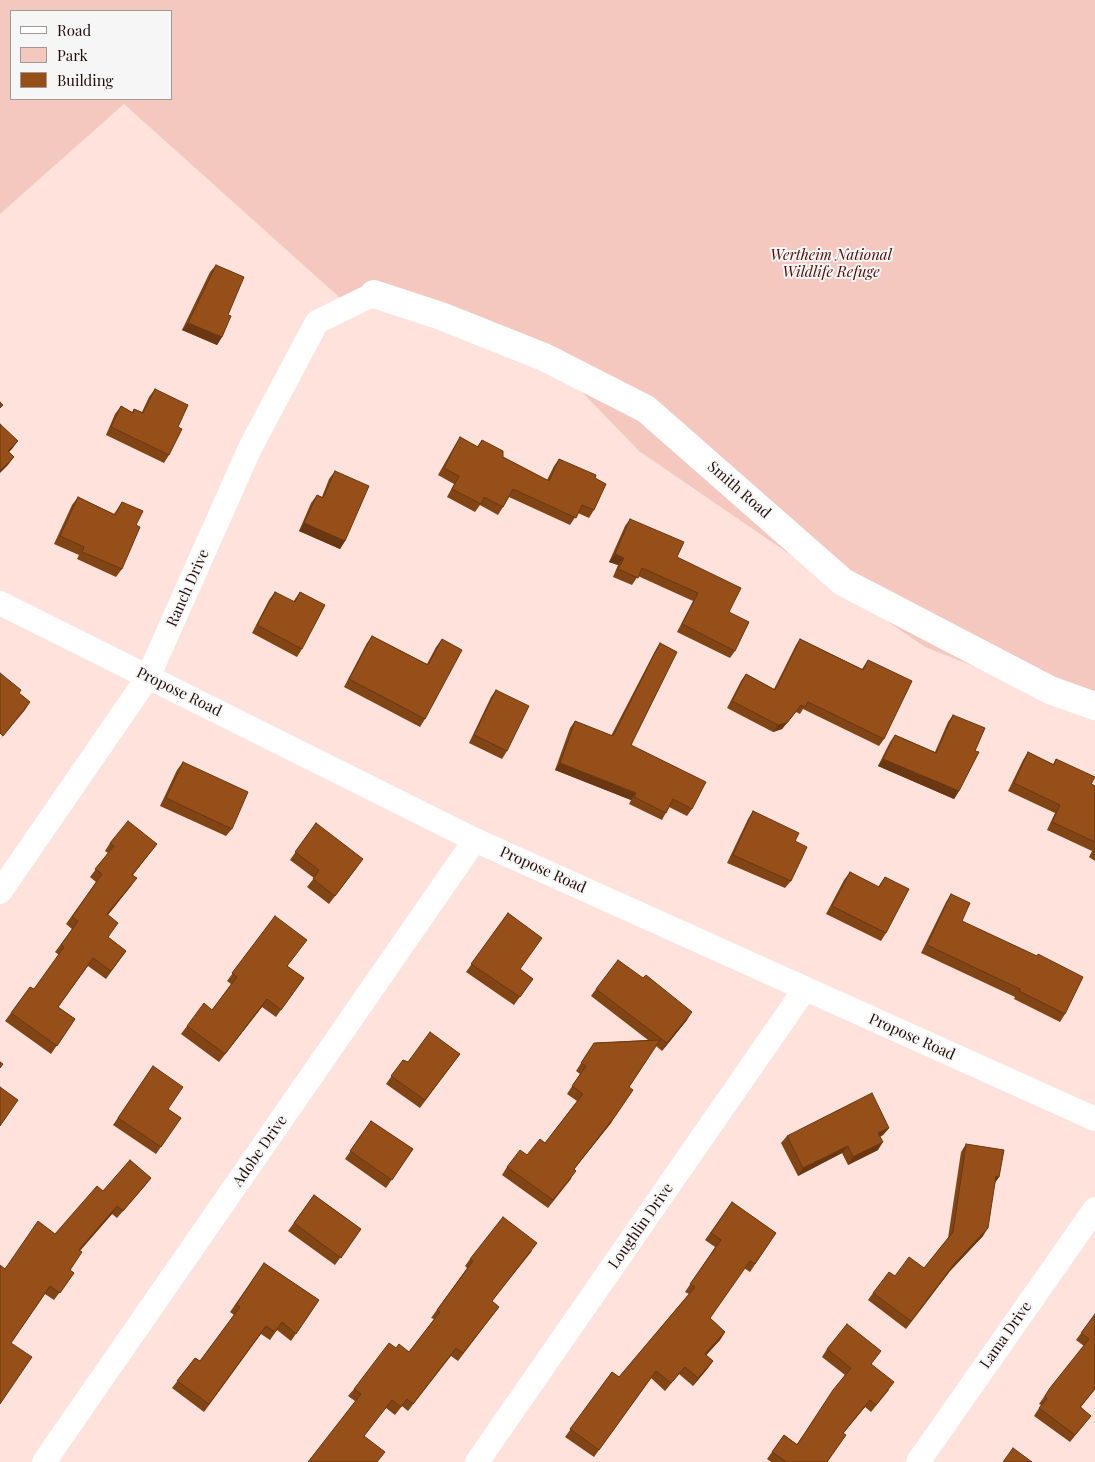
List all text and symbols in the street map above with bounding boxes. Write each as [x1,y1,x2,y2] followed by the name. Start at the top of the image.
[10,10,172,100] legend
[57,20,91,40] text: Road
[57,45,88,65] text: Park
[57,70,113,90] text: Building
[770,246,892,281] park label: Wertheim National Wildlife Refuge
[704,458,774,522] street label: Smith Road
[163,547,213,629] street label: Ranch Drive
[134,664,224,720] street label: Propose Road
[497,843,589,897] street label: Propose Road
[866,1010,958,1064] street label: Propose Road
[229,1112,291,1190] street label: Adobe Drive
[605,1180,677,1272] street label: Loughlin Drive
[976,1298,1036,1372] street label: Lama Drive

